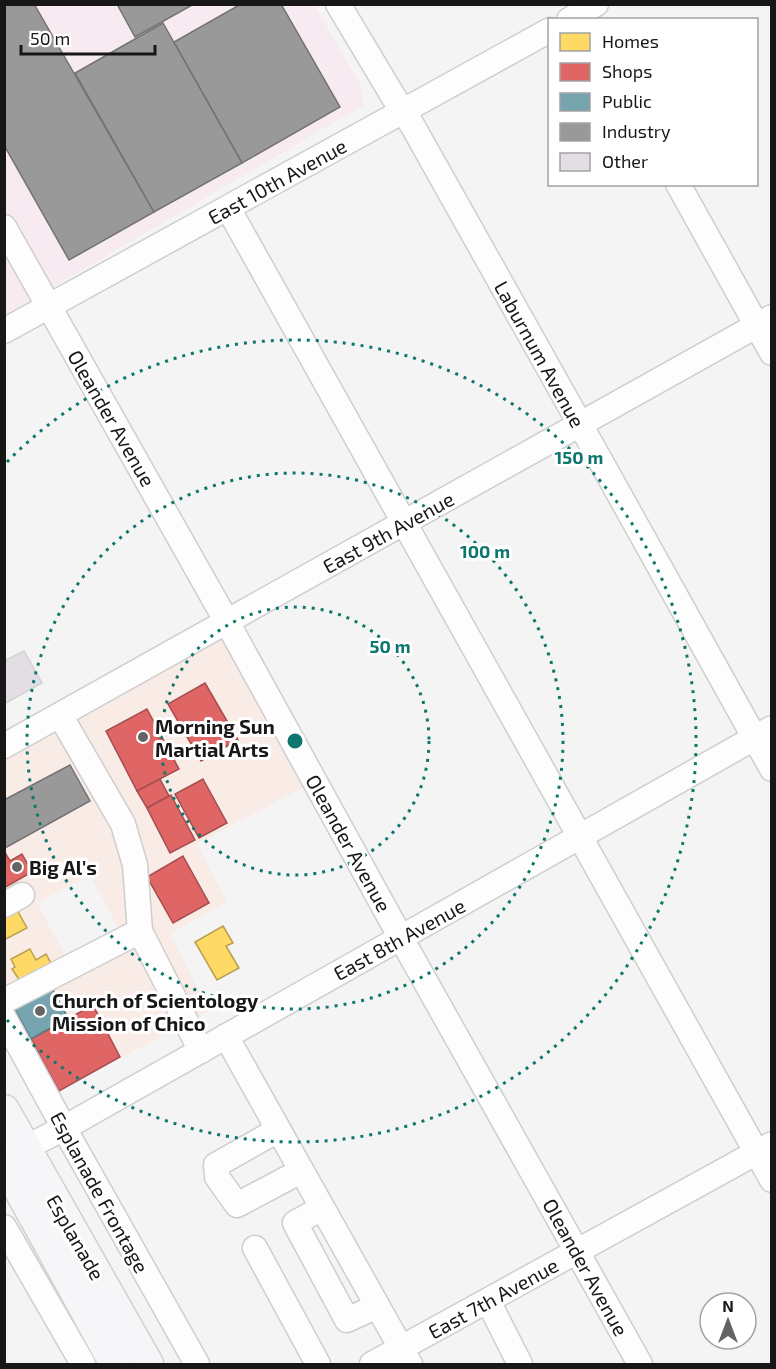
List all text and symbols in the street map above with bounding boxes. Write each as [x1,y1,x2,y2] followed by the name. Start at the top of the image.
[21,18,154,56] scale bar
[548,18,758,186] legend
[30,27,70,49] text: 50 m
[602,30,659,52] text: Homes
[602,60,652,82] text: Shops
[602,90,652,112] text: Public
[602,120,671,142] text: Industry
[204,133,350,229] street label: East 10th Avenue
[602,150,648,172] text: Other
[490,277,590,431] street label: Laburnum Avenue
[63,346,161,490] street label: Oleander Avenue
[555,446,603,468] text: 150 m
[318,486,458,578] street label: East 9th Avenue
[460,540,510,562] text: 100 m
[369,635,411,657] text: 50 m
[155,714,275,761] place label: Morning Sun Martial Arts
[136,730,150,744] marker: Morning Sun Martial Arts
[285,731,305,751] centre of rings
[301,770,397,916] street label: Oleander Avenue
[29,855,97,879] place label: Big Al's
[10,860,24,874] marker: Big Al's
[329,893,469,985] street label: East 8th Avenue
[52,988,259,1035] place label: Church of Scientology Mission of Chico
[33,1004,47,1018] marker: Church of Scientology Mission of Chico
[46,1107,154,1277] street label: Esplanade Frontage
[42,1190,110,1284] street label: Esplanade
[538,1194,634,1340] street label: Oleander Avenue
[424,1252,562,1344] street label: East 7th Avenue
[698,1291,758,1351] north arrow
[722,1296,734,1315] text: N

